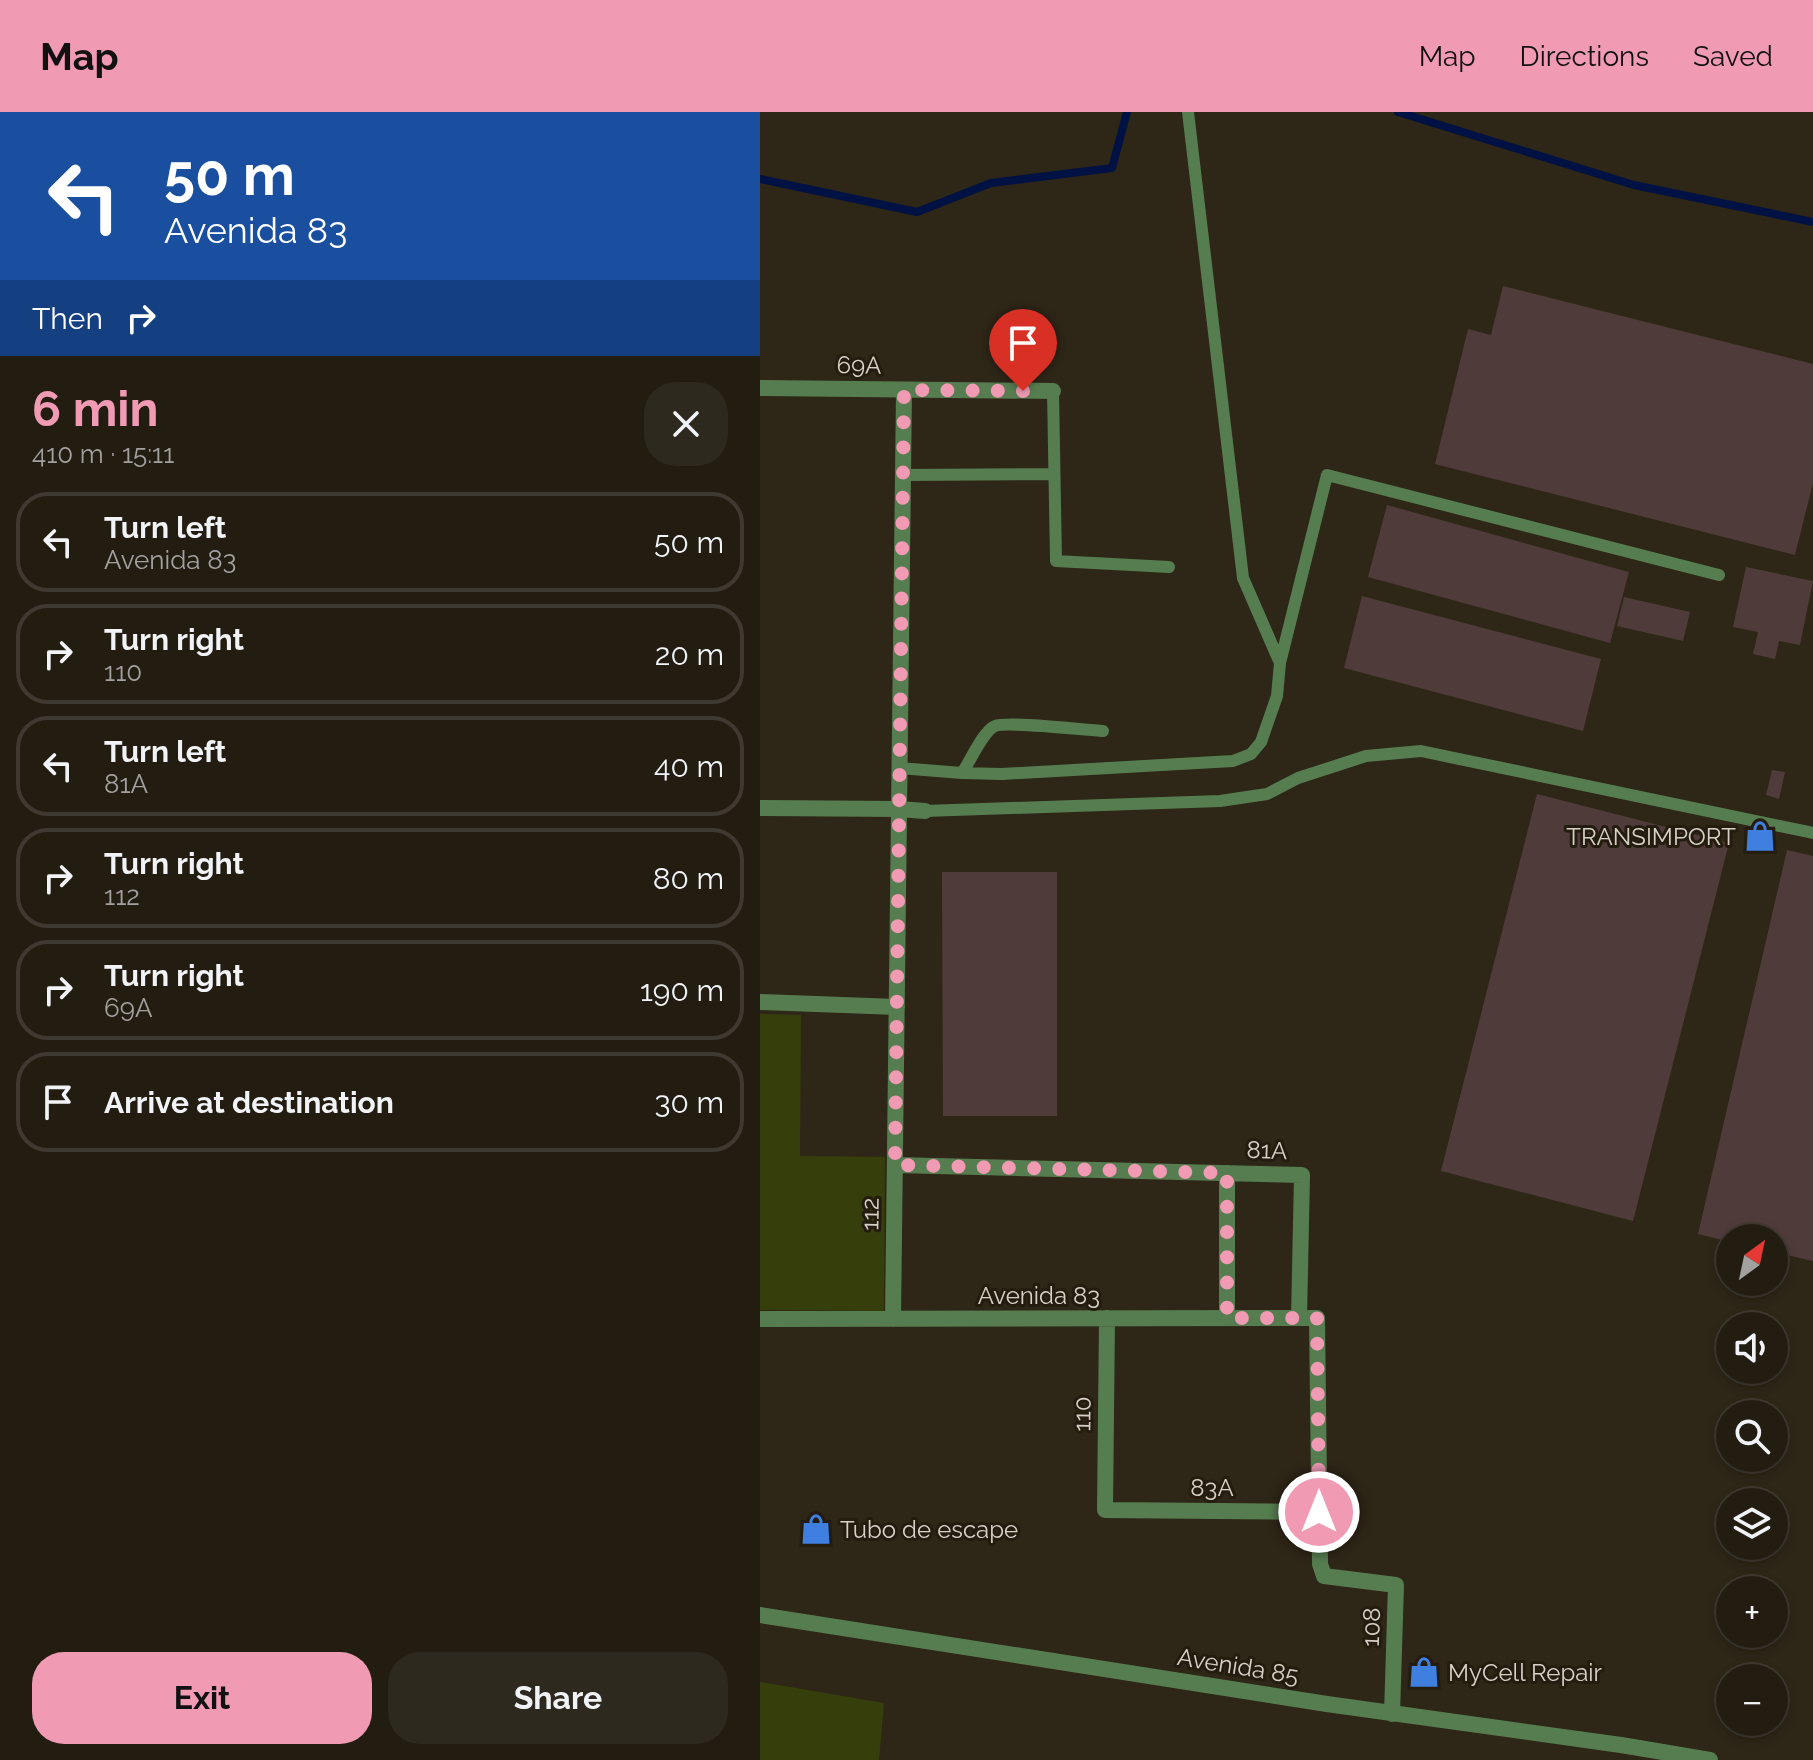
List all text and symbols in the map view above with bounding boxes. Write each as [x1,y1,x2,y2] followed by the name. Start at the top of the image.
[40,34,119,79] text: Map
[1419,40,1476,73] text: Map
[1520,40,1649,73] text: Directions
[1693,40,1773,73] text: Saved
[164,142,295,208] text: 50 m
[32,144,136,248] icon: left
[164,209,347,251] text: Avenida 83
[119,296,163,340] icon: right
[32,301,103,336] text: Then
[989,309,1057,391] pin
[1001,321,1045,365] icon: arrive
[836,350,882,380] street label: 69A
[32,381,159,437] text: 6 min
[644,382,728,466] button: close
[32,439,174,469] text: 410 m · 15:11
[104,510,226,545] text: Turn left
[36,520,80,564] icon: left
[654,525,724,560] text: 50 m
[104,545,236,575] text: Avenida 83
[104,622,244,657] text: Turn right
[36,632,80,676] icon: right
[655,637,724,672] text: 20 m
[104,657,142,687] text: 110
[104,734,226,769] text: Turn left
[36,744,80,788] icon: left
[654,749,724,784] text: 40 m
[104,769,148,799] text: 81A
[1743,819,1777,853] shop icon: TRANSIMPORT
[1566,822,1736,851] place label: TRANSIMPORT
[104,846,244,881] text: Turn right
[36,856,80,900] icon: right
[653,861,724,896] text: 80 m
[104,881,140,911] text: 112
[104,958,244,993] text: Turn right
[36,968,80,1012] icon: right
[640,973,724,1008] text: 190 m
[104,993,153,1023] text: 69A
[36,1080,80,1124] icon: arrive
[104,1085,394,1120] text: Arrive at destination
[654,1085,724,1120] text: 30 m
[1246,1135,1288,1165] street label: 81A
[855,1197,885,1231] street label: 112
[1716,1224,1788,1296] north arrow
[1716,1224,1788,1736] map controls
[978,1281,1100,1310] street label: Avenida 83
[1716,1312,1788,1384] button: sound
[1067,1396,1097,1432] street label: 110
[1716,1400,1788,1472] button: search
[1277,1470,1361,1554] position arrow
[1190,1473,1234,1502] street label: 83A
[1716,1488,1788,1560] button: layers
[799,1512,833,1546] shop icon: Tubo de escape
[840,1515,1018,1544] place label: Tubo de escape
[1716,1576,1788,1648] button: +
[1356,1607,1386,1647] street label: 108
[1175,1642,1301,1690] street label: Avenida 85
[32,1652,372,1744] button: Exit
[388,1652,728,1744] button: Share
[1407,1655,1441,1689] shop icon: MyCell Repair
[1448,1658,1603,1687] place label: MyCell Repair
[1716,1664,1788,1736] button: −

